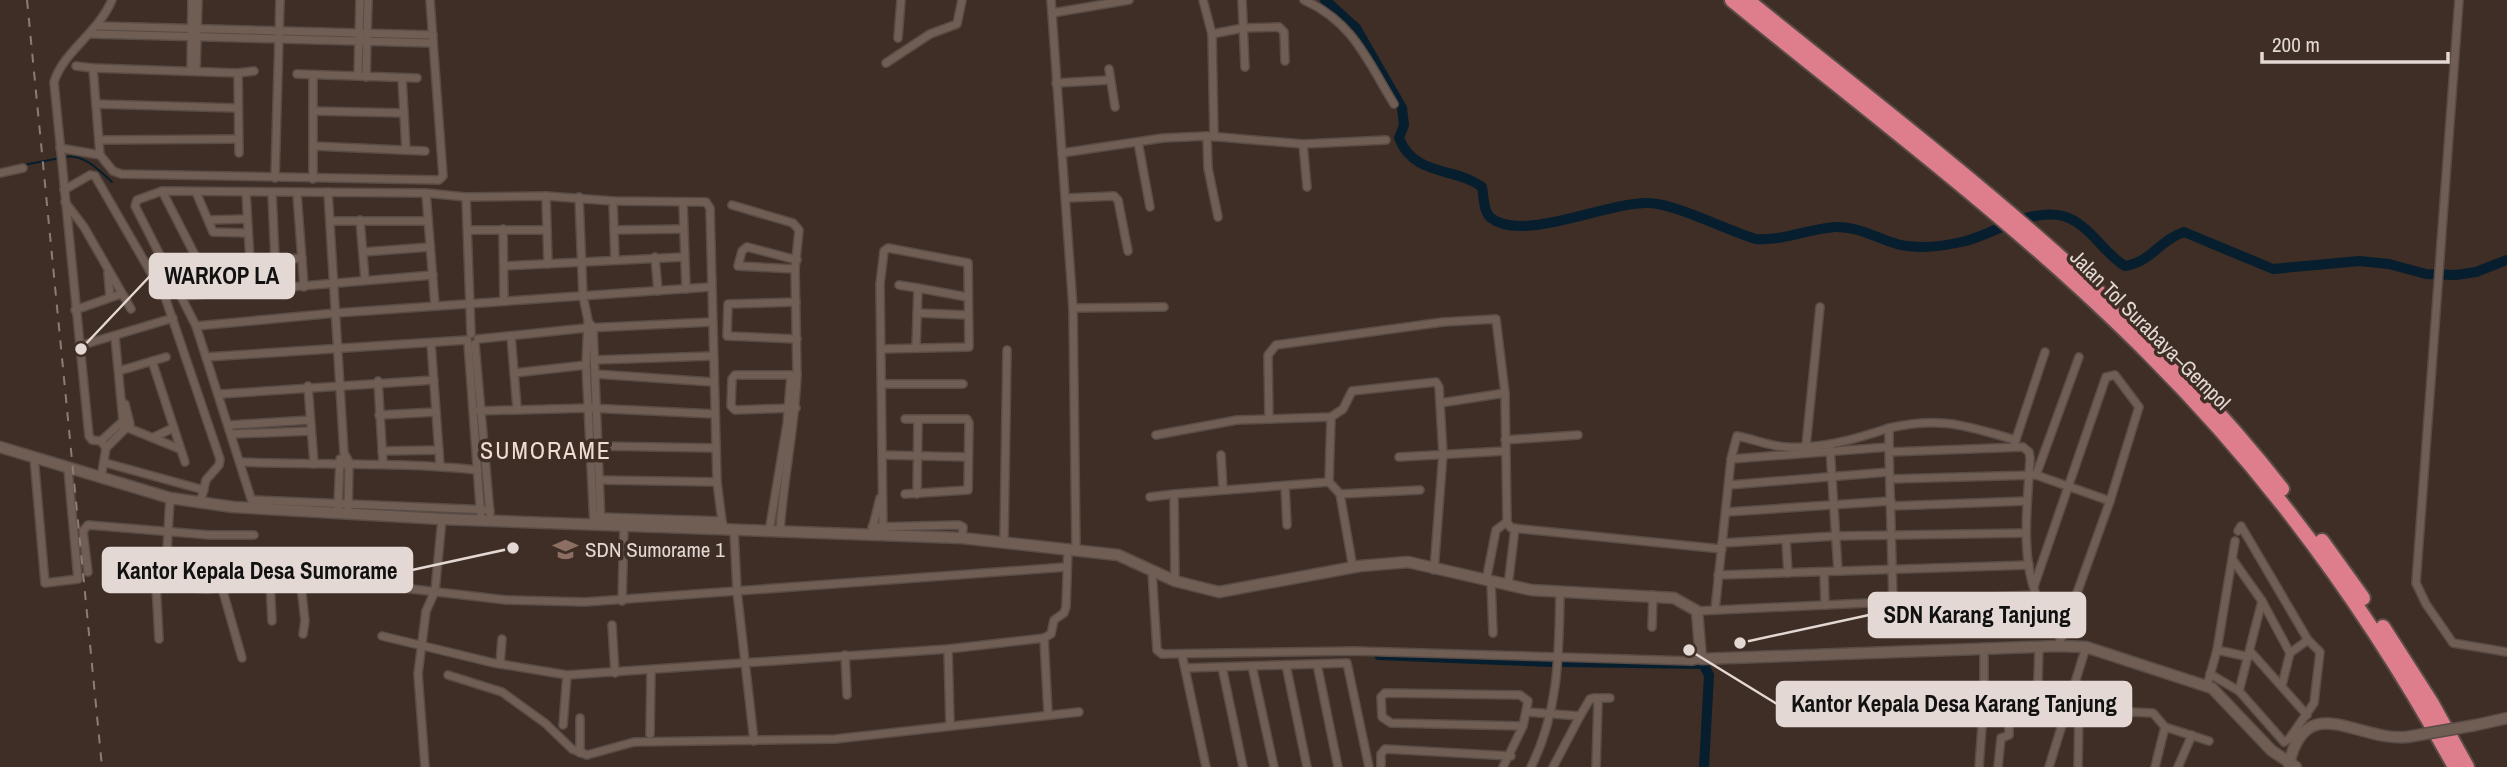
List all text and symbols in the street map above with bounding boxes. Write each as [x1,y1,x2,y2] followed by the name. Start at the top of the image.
[2262,21,2448,65] scale bar
[2272,30,2320,59] text: 200 m
[2064,243,2237,416] street label: Jalan Tol Surabaya–Gempol
[150,254,294,298] callout: WARKOP LA
[165,260,280,291] text: WARKOP LA
[480,434,612,466] district label: SUMORAME
[585,535,725,564] place label: SDN Sumorame 1
[551,536,579,564] school or university icon: SDN Sumorame 1
[103,548,412,592] callout: Kantor Kepala Desa Sumorame
[117,555,397,586] text: Kantor Kepala Desa Sumorame
[1869,593,2085,637] callout: SDN Karang Tanjung
[1883,599,2071,630] text: SDN Karang Tanjung
[1777,682,2131,726] callout: Kantor Kepala Desa Karang Tanjung
[1791,688,2117,719] text: Kantor Kepala Desa Karang Tanjung

